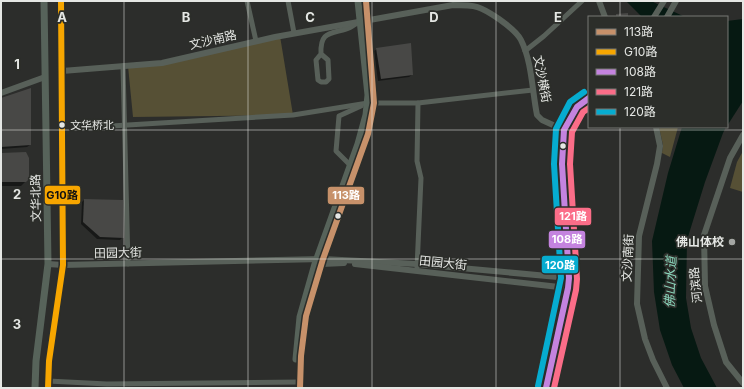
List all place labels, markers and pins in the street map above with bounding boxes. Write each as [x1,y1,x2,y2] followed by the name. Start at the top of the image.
[70,118,114,132] place label: 文华桥北
[57,120,67,130] marker: 文华桥北
[558,141,568,151] unlabelled marker
[333,211,343,221] unlabelled marker
[676,234,724,249] place label: 佛山体校
[727,237,737,247] marker: 佛山体校

